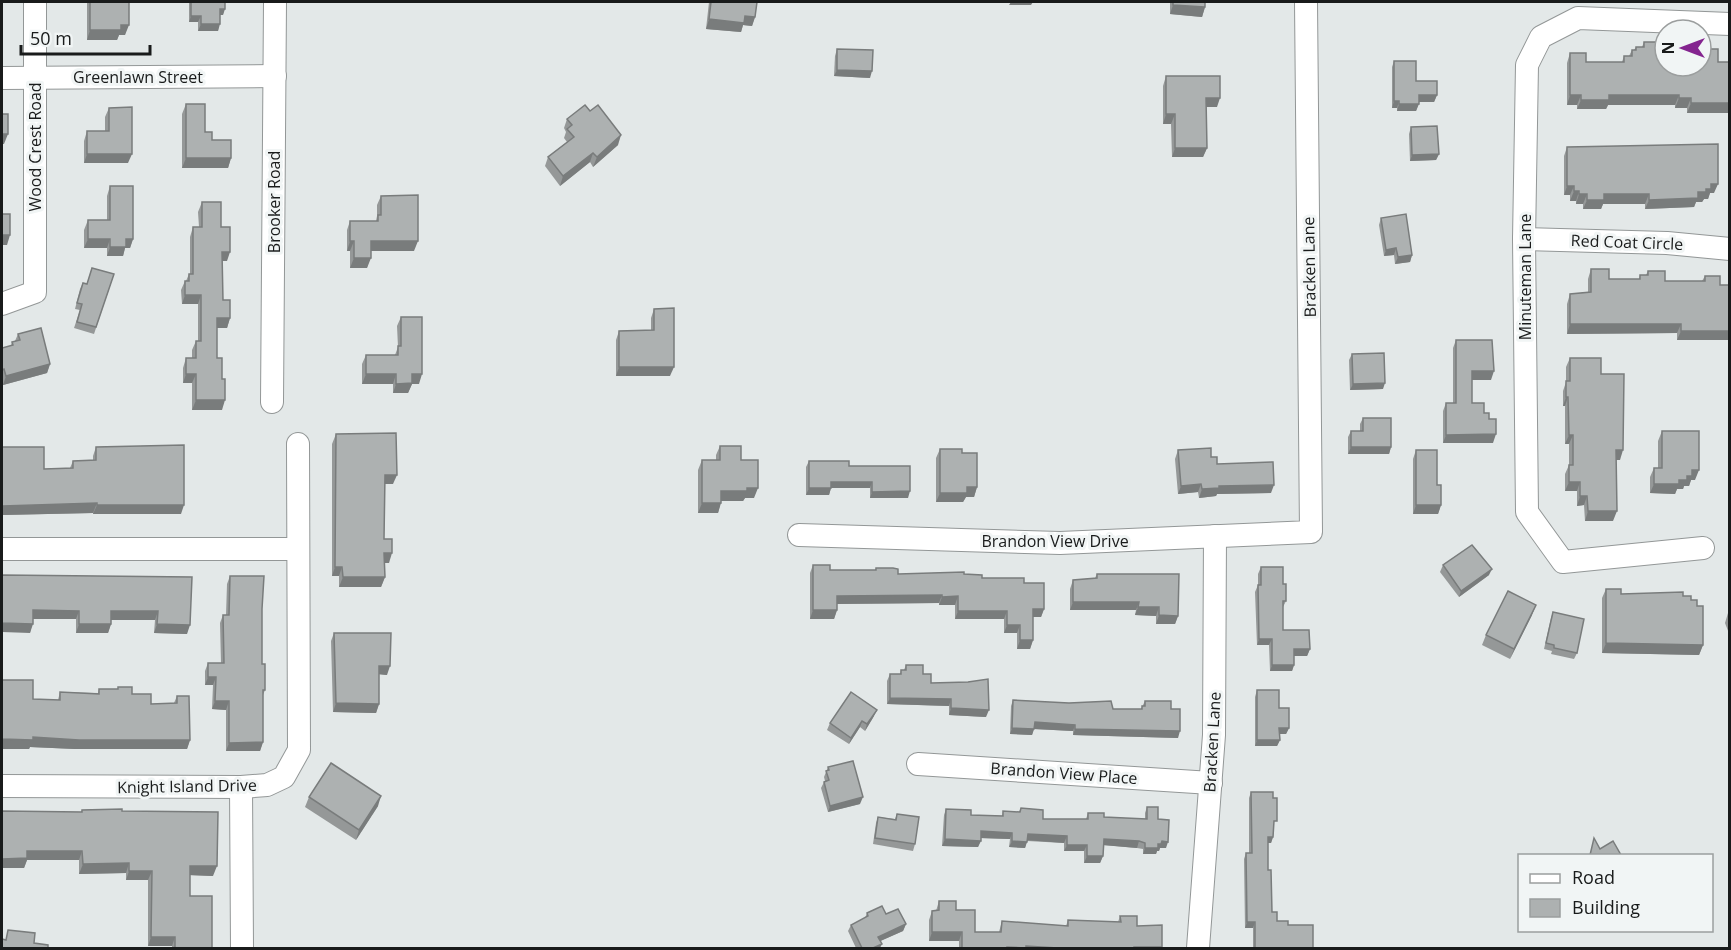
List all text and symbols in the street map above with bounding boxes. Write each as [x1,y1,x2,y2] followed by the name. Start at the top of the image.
[21,18,150,56] scale bar
[1653,18,1713,78] north arrow
[30,26,72,50] text: 50 m
[1657,41,1679,55] text: N
[73,66,203,88] street label: Greenlawn Street
[24,82,46,212] street label: Wood Crest Road
[263,151,285,253] street label: Brooker Road
[1514,214,1536,340] street label: Minuteman Lane
[1297,216,1321,318] street label: Bracken Lane
[1570,229,1684,255] street label: Red Coat Circle
[981,530,1129,552] street label: Brandon View Drive
[1198,691,1226,793] street label: Bracken Lane
[990,757,1138,789] street label: Brandon View Place
[117,774,257,798] street label: Knight Island Drive
[1518,854,1713,932] legend
[1572,865,1615,889] text: Road
[1572,895,1640,919] text: Building

